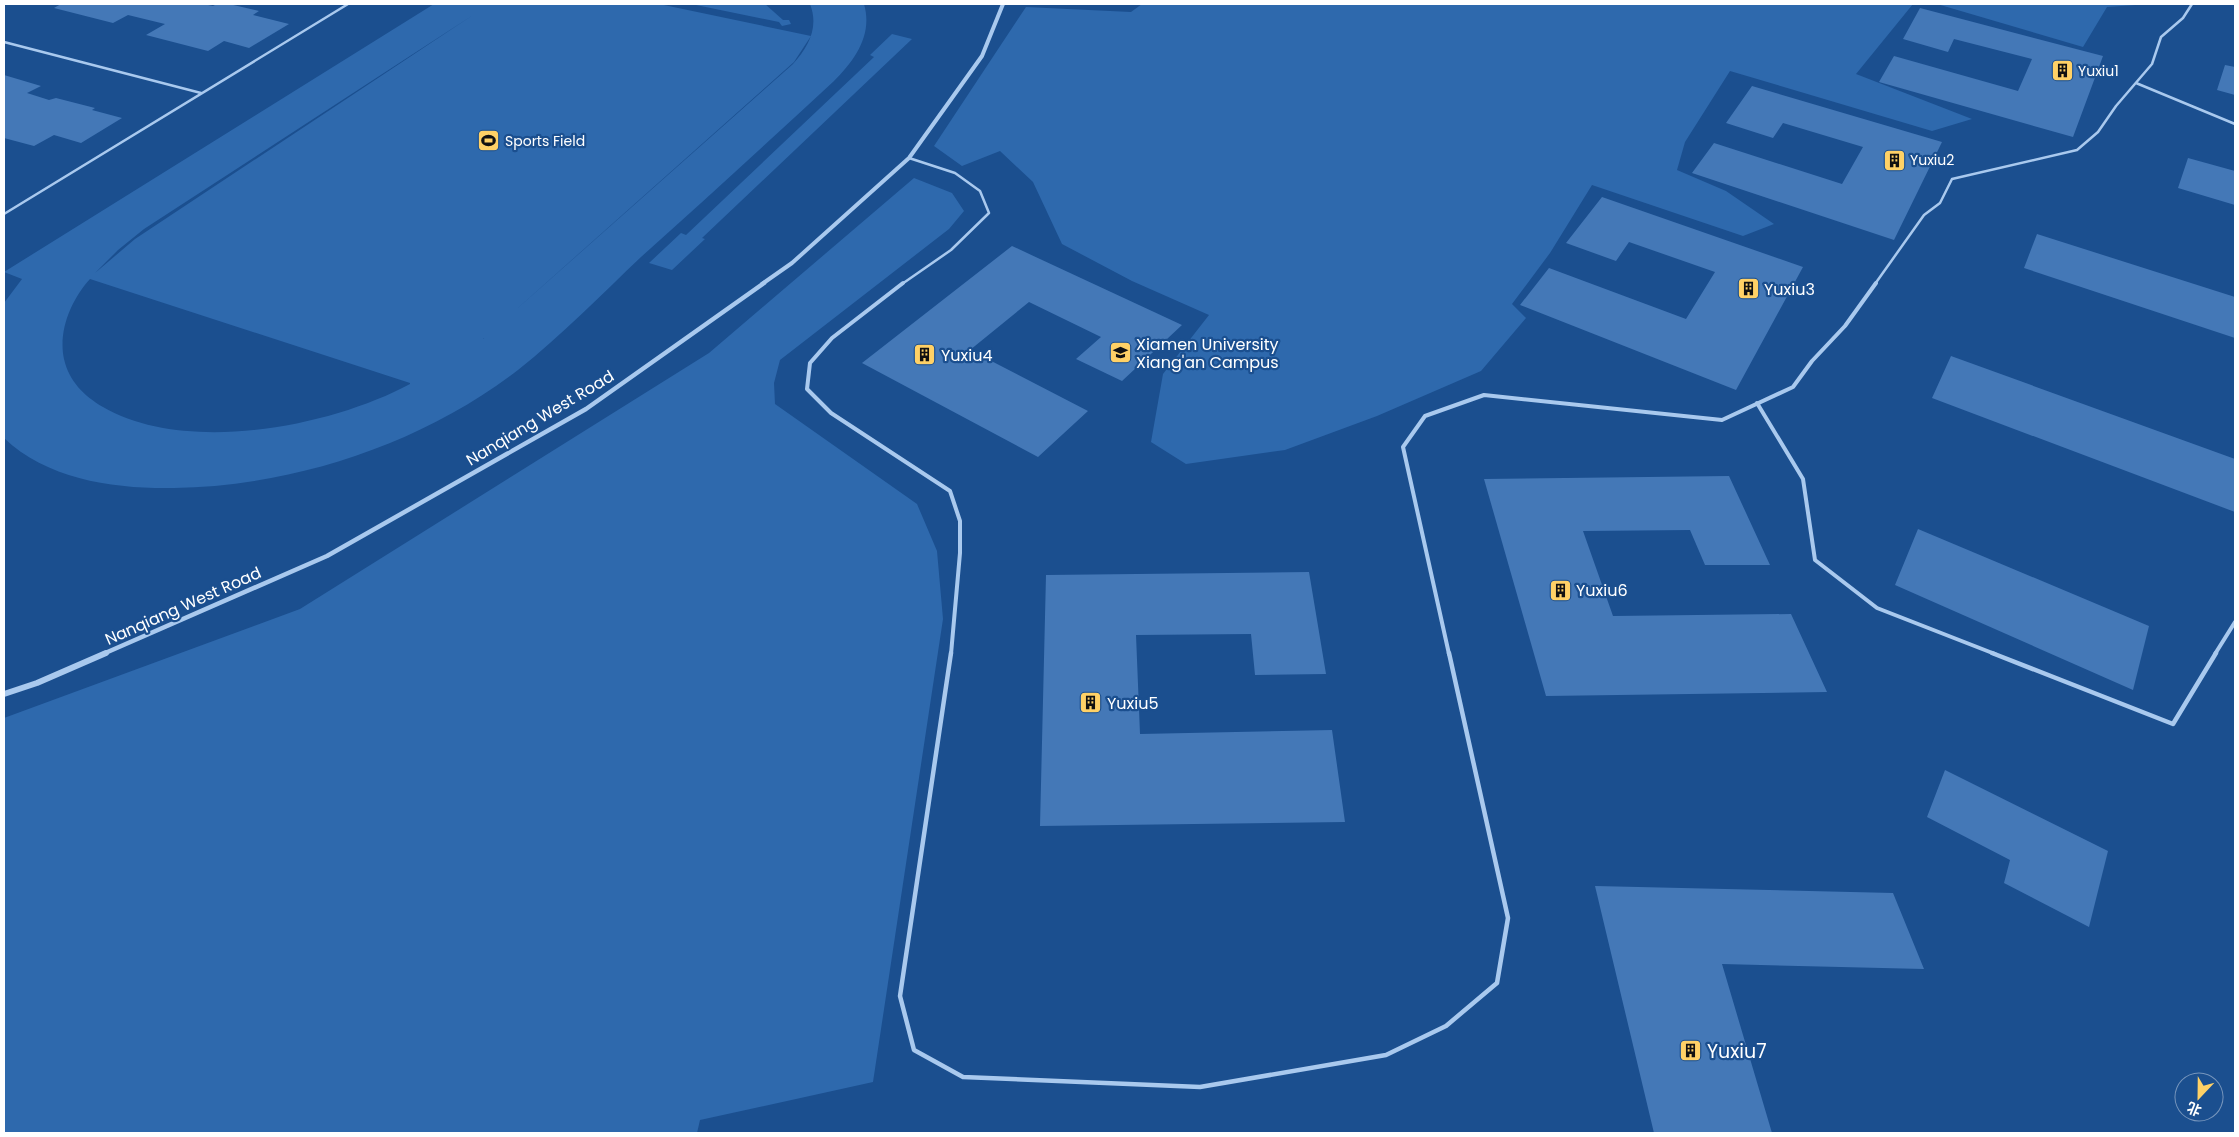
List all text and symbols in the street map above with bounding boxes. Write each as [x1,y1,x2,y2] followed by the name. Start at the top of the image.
[2050,59,2074,83] building icon: Yuxiu1
[2078,61,2119,81] place label: Yuxiu1
[477,129,501,153] sports icon: Sports Field
[505,131,585,151] place label: Sports Field
[1882,148,1906,172] building icon: Yuxiu2
[1910,150,1954,170] place label: Yuxiu2
[1736,277,1760,301] building icon: Yuxiu3
[1764,278,1815,301] place label: Yuxiu3
[1136,333,1279,374] place label: Xiamen University Xiang'an Campus
[1108,341,1132,365] school or university icon: Xiamen University Xiang'an Campus
[913,343,937,367] building icon: Yuxiu4
[941,344,993,367] place label: Yuxiu4
[462,365,618,471] street label: Nanqiang West Road
[101,561,265,651] street label: Nanqiang West Road
[1548,578,1572,602] building icon: Yuxiu6
[1576,579,1628,602] place label: Yuxiu6
[1079,691,1103,715] building icon: Yuxiu5
[1107,692,1158,715] place label: Yuxiu5
[1707,1038,1767,1065] place label: Yuxiu7
[1679,1039,1703,1063] building icon: Yuxiu7
[2174,1072,2224,1122] north arrow
[2184,1097,2204,1121] text: 北

